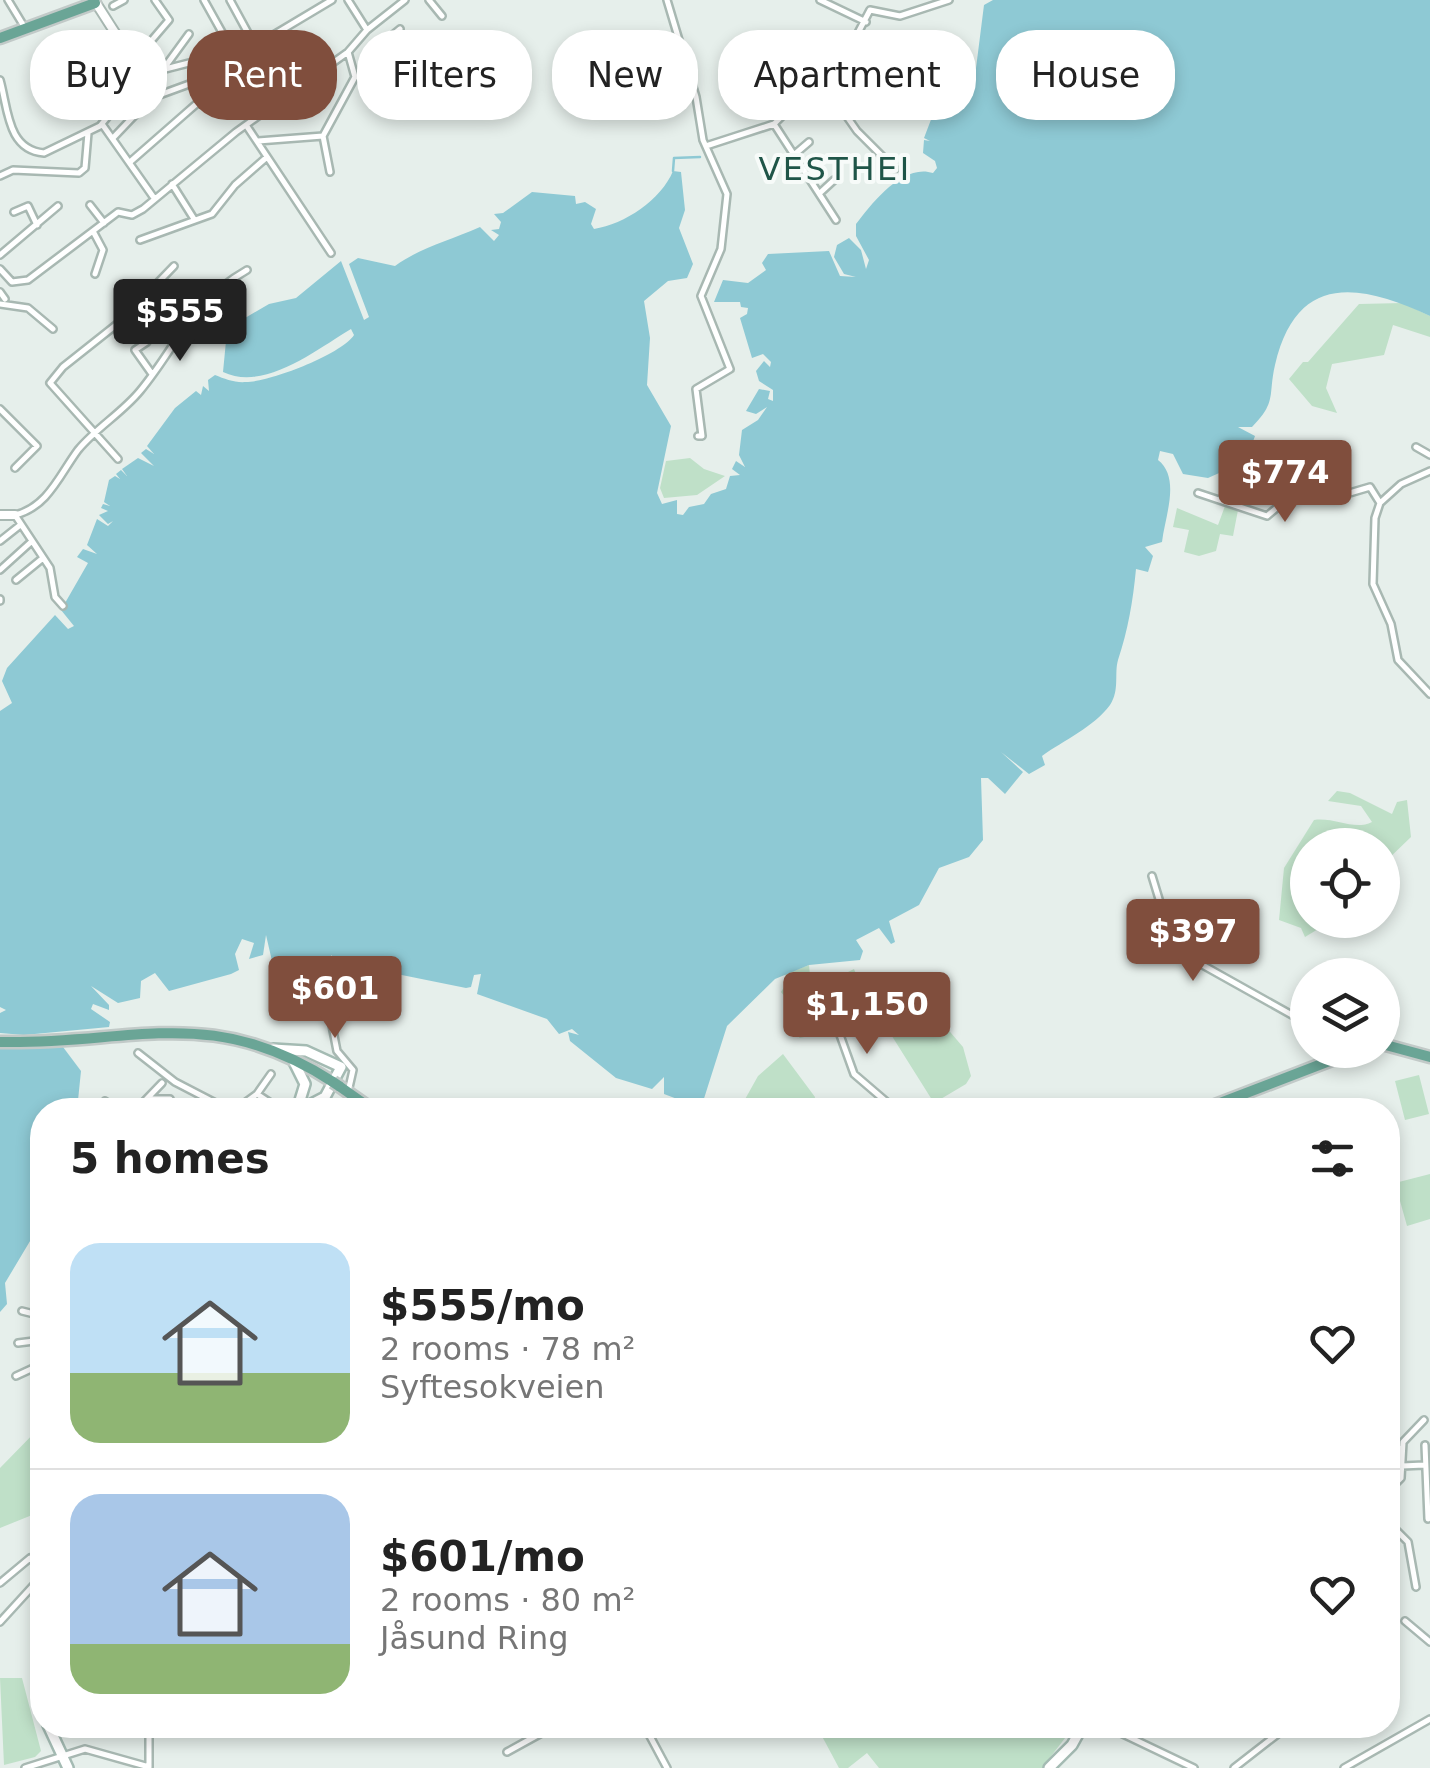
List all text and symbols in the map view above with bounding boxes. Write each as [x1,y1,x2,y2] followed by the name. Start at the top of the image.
[30,30,167,120] chip: Buy
[187,30,337,120] chip: Rent
[357,30,532,120] chip: Filters
[552,30,698,120] chip: New
[718,30,976,120] chip: Apartment
[996,30,1175,120] chip: House
[758,150,912,188] district label: VESTHEI
[121,279,239,364] pin: $555
[135,292,225,330] text: $555
[1226,440,1344,525] pin: $774
[1240,453,1330,491] text: $774
[1290,828,1400,1068] map controls
[1290,828,1400,938] button: locate
[1134,899,1252,984] pin: $397
[1148,912,1238,950] text: $397
[276,956,394,1041] pin: $601
[1290,958,1400,1068] button: layers
[290,969,380,1007] text: $601
[786,972,948,1057] pin: $1,150
[805,985,929,1023] text: $1,150
[1305,1131,1360,1186] icon: filters
[70,1134,270,1183] text: 5 homes
[380,1281,585,1330] text: $555/mo
[150,1283,270,1403] icon: home
[1305,1316,1360,1371] icon: heart
[380,1330,635,1368] text: 2 rooms · 78 m²
[380,1368,604,1406] text: Syftesokveien
[380,1532,585,1581] text: $601/mo
[150,1534,270,1654] icon: home
[1305,1567,1360,1622] icon: heart
[380,1581,635,1619] text: 2 rooms · 80 m²
[380,1619,568,1657] text: Jåsund Ring

